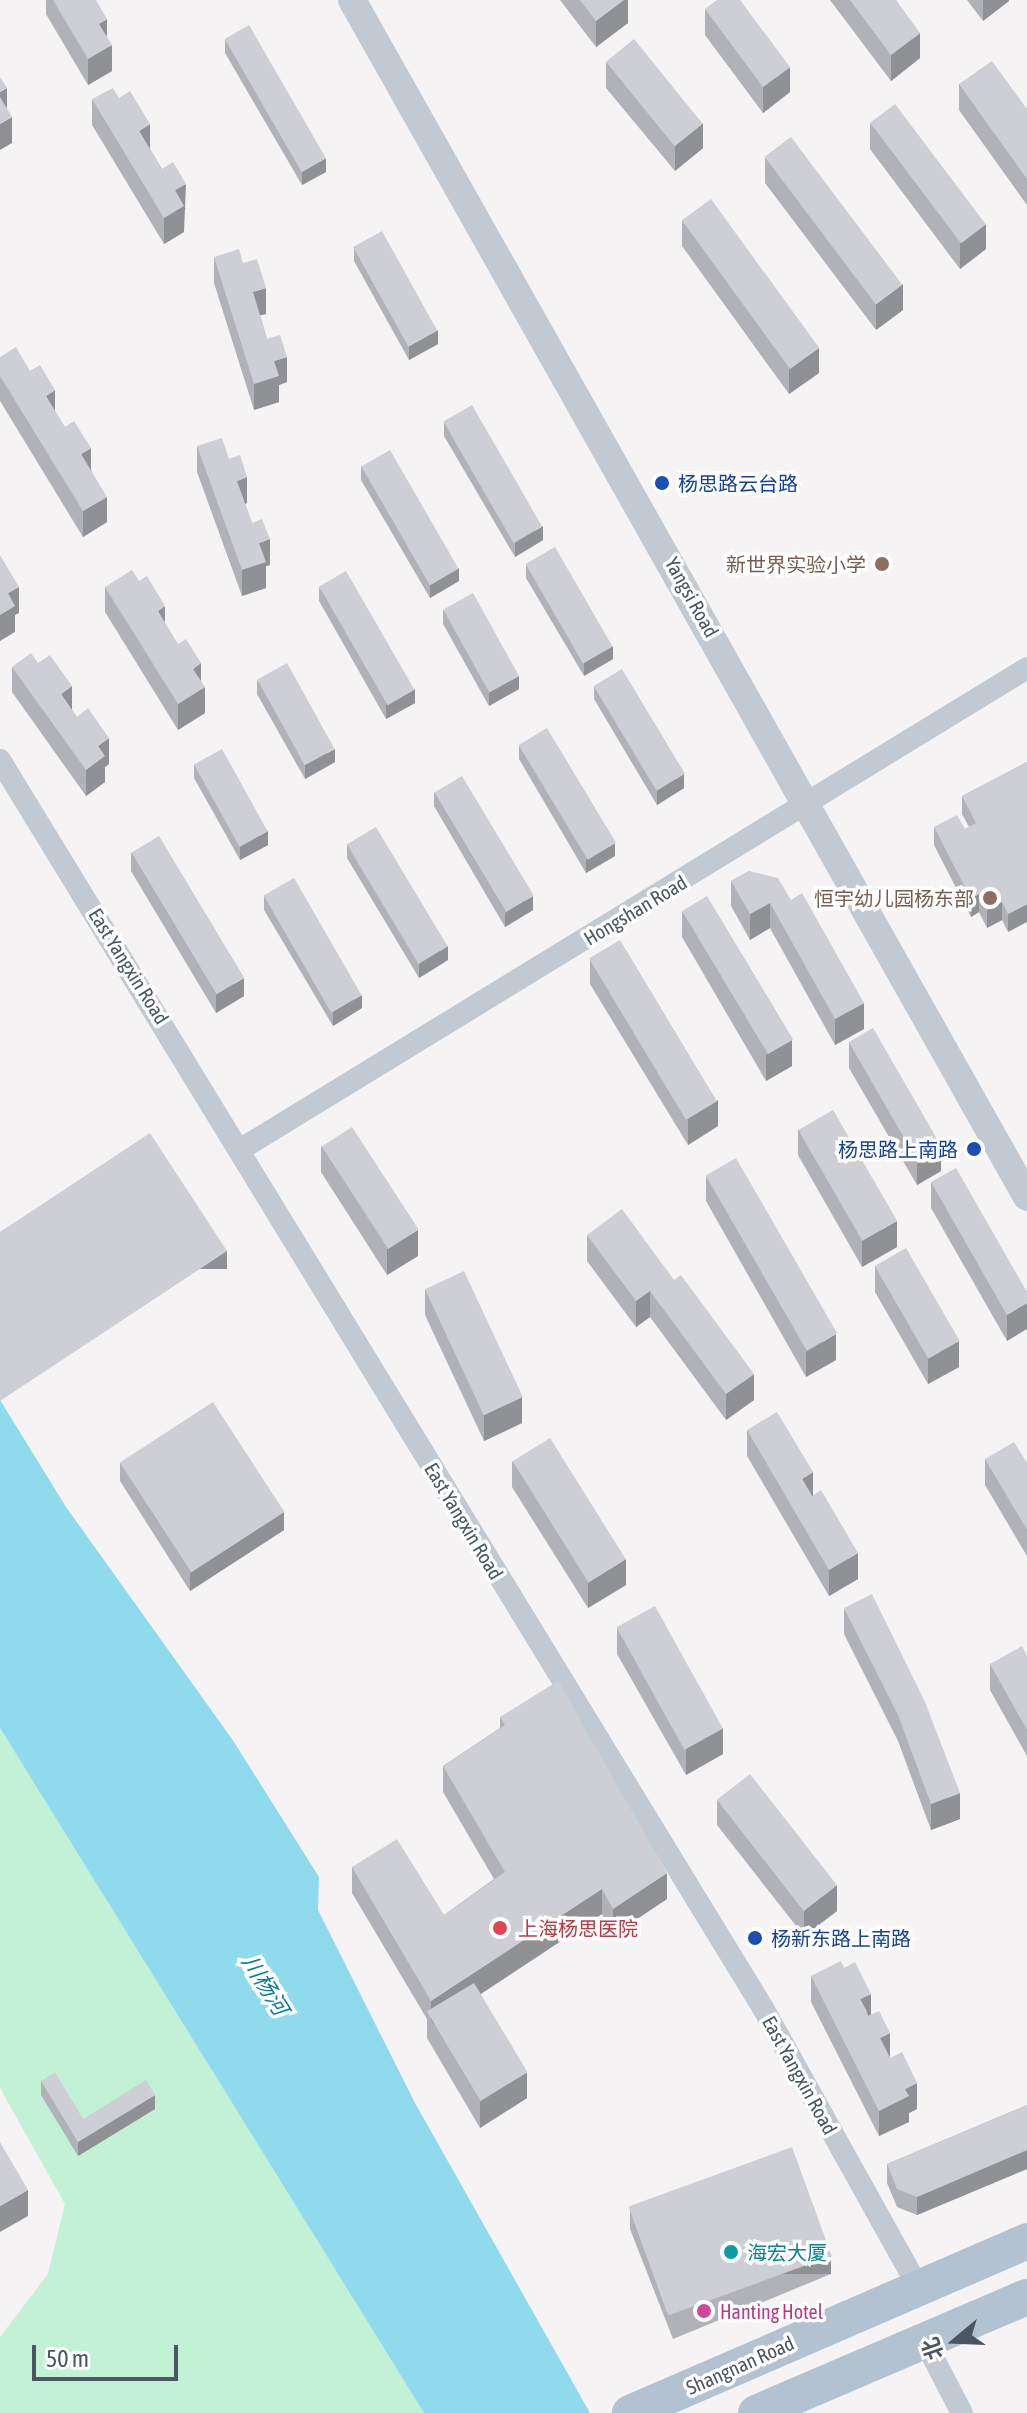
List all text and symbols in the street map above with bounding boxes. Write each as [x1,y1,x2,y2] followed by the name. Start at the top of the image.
[678,471,798,495] place label: 杨思路云台路
[653,474,671,492] marker: 杨思路云台路
[726,552,866,576] place label: 新世界实验小学
[660,553,724,641] street label: Yangsi Road
[873,555,891,573] marker: 新世界实验小学
[579,870,691,950] street label: Hongshan Road
[814,886,974,910] place label: 恒宇幼儿园杨东部
[981,889,999,907] marker: 恒宇幼儿园杨东部
[84,904,174,1028] street label: East Yangxin Road
[838,1137,958,1161] place label: 杨思路上南路
[965,1140,983,1158] marker: 杨思路上南路
[420,1458,508,1584] street label: East Yangxin Road
[518,1916,638,1940] place label: 上海杨思医院
[489,1917,511,1939] marker: 上海杨思医院
[771,1926,911,1950] place label: 杨新东路上南路
[746,1929,764,1947] marker: 杨新东路上南路
[236,1950,294,2020] water label: 川杨河
[758,2011,842,2139] street label: East Yangxin Road
[747,2240,827,2264] place label: 海宏大厦
[722,2243,740,2261] marker: 海宏大厦
[720,2299,823,2323] place label: Hanting Hotel
[915,2301,995,2381] north arrow
[695,2302,713,2320] marker: Hanting Hotel
[36,2329,182,2379] scale bar
[682,2331,798,2399] street label: Shangnan Road
[916,2334,948,2363] text: 北
[46,2345,89,2372] text: 50 m

